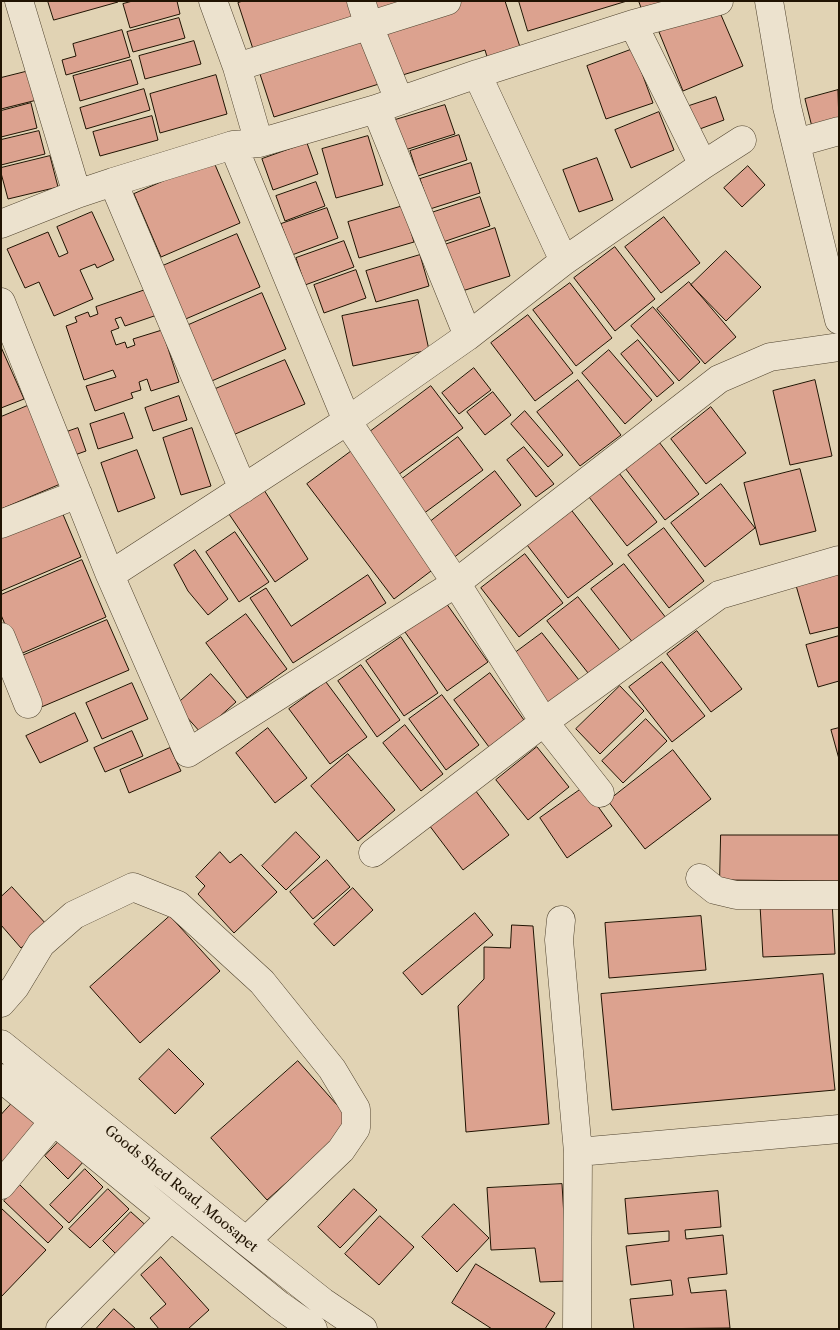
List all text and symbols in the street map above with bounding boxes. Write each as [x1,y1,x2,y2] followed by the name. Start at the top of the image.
[101,1122,261,1256] street label: Goods Shed Road, Moosapet

